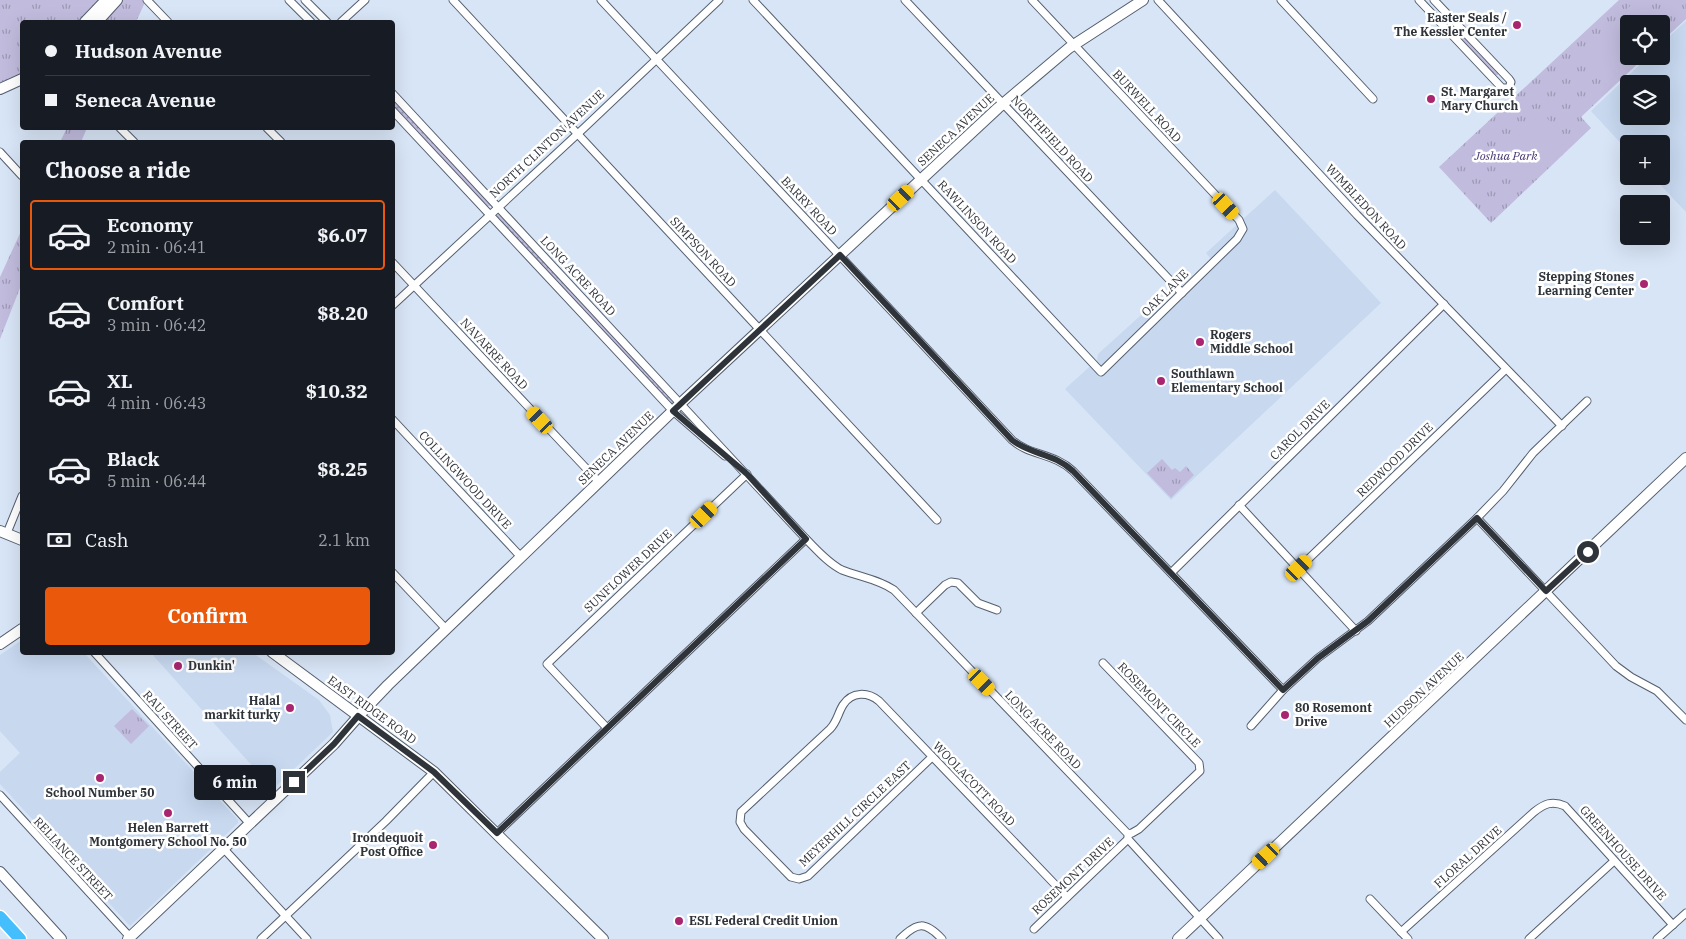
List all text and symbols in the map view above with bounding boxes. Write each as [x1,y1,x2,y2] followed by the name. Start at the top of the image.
[1394,10,1507,39] place label: Easter Seals / The Kessler Center
[1620,15,1670,245] map controls
[1620,15,1670,65] button: locate
[1511,19,1523,31] marker: Easter Seals / The Kessler Center
[75,39,222,63] text: Hudson Avenue
[1110,66,1185,145] street label: BURWELL ROAD
[1620,75,1670,125] button: layers
[1441,84,1518,113] place label: St. Margaret Mary Church
[486,86,607,201] street label: NORTH CLINTON AVENUE
[75,88,216,112] text: Seneca Avenue
[914,90,997,169] street label: SENECA AVENUE
[1008,92,1097,185] street label: NORTHFIELD ROAD
[1425,93,1437,105] marker: St. Margaret Mary Church
[1620,135,1670,185] button: +
[1473,148,1538,163] park label: Joshua Park
[45,155,191,184] text: Choose a ride
[1323,161,1410,252] street label: WIMBLEDON ROAD
[778,173,840,238] street label: BARRY ROAD
[935,177,1020,267] street label: RAWLINSON ROAD
[884,182,917,214] car
[1210,190,1241,222] car
[1620,195,1670,245] button: −
[47,213,92,258] icon: car
[107,213,193,237] text: Economy
[667,214,740,290] street label: SIMPSON ROAD
[317,223,368,247] text: $6.07
[538,233,619,319] street label: LONG ACRE ROAD
[107,237,206,257] text: 2 min · 06:41
[1138,266,1191,319] street label: OAK LANE
[1537,269,1634,298] place label: Stepping Stones Learning Center
[1638,278,1650,290] marker: Stepping Stones Learning Center
[47,291,92,336] icon: car
[107,291,184,315] text: Comfort
[317,301,368,325] text: $8.20
[107,315,206,335] text: 3 min · 06:42
[458,315,531,392] street label: NAVARRE ROAD
[1210,327,1293,356] place label: Rogers Middle School
[1194,336,1206,348] marker: Rogers Middle School
[1171,366,1283,395] place label: Southlawn Elementary School
[47,369,92,414] icon: car
[107,369,133,393] text: XL
[1155,375,1167,387] marker: Southlawn Elementary School
[306,379,368,403] text: $10.32
[107,393,206,413] text: 4 min · 06:43
[1267,397,1333,463] street label: CAROL DRIVE
[524,404,555,436] car
[575,408,657,488] street label: SENECA AVENUE
[1353,419,1436,500] street label: REDWOOD DRIVE
[416,427,515,532] street label: COLLINGWOOD DRIVE
[47,447,92,492] icon: car
[107,447,159,471] text: Black
[317,457,368,481] text: $8.25
[107,471,206,491] text: 5 min · 06:44
[687,499,720,531] car
[45,526,73,554] icon: cash
[581,526,675,615] street label: SUNFLOWER DRIVE
[85,528,129,552] text: Cash
[318,530,370,550] text: 2.1 km
[1577,541,1599,563] route start
[1283,552,1315,584] car
[45,587,370,645] button: Confirm
[1381,649,1467,730] street label: HUDSON AVENUE
[188,658,235,673] place label: Dunkin'
[1115,659,1204,750] street label: ROSEMONT CIRCLE
[172,660,184,672] marker: Dunkin'
[966,666,997,698] car
[325,672,420,747] street label: EAST RIDGE ROAD
[140,687,201,752] street label: RAU STREET
[1002,687,1085,772] street label: LONG ACRE ROAD
[204,693,280,722] place label: Halal markit turky
[1295,700,1372,729] place label: 80 Rosemont Drive
[284,702,296,714] marker: Halal markit turky
[1279,709,1291,721] marker: 80 Rosemont Drive
[930,738,1019,829] street label: WOOLACOTT ROAD
[795,758,914,870] street label: MEYERHILL CIRCLE EAST
[194,764,276,800] callout: 6 min
[283,771,305,793] route end
[94,772,106,784] marker: School Number 50
[213,772,257,792] text: 6 min
[46,785,154,800] place label: School Number 50
[1577,802,1670,903] street label: GREENHOUSE DRIVE
[162,807,174,819] marker: Helen Barrett Montgomery School No. 50
[31,814,116,904] street label: RELIANCE STREET
[89,820,247,849] place label: Helen Barrett Montgomery School No. 50
[1431,822,1505,891] street label: FLORAL DRIVE
[352,830,424,859] place label: Irondequoit Post Office
[1029,834,1117,917] street label: ROSEMONT DRIVE
[427,839,439,851] marker: Irondequoit Post Office
[1249,840,1282,872] car
[689,913,838,928] place label: ESL Federal Credit Union
[673,915,685,927] marker: ESL Federal Credit Union

